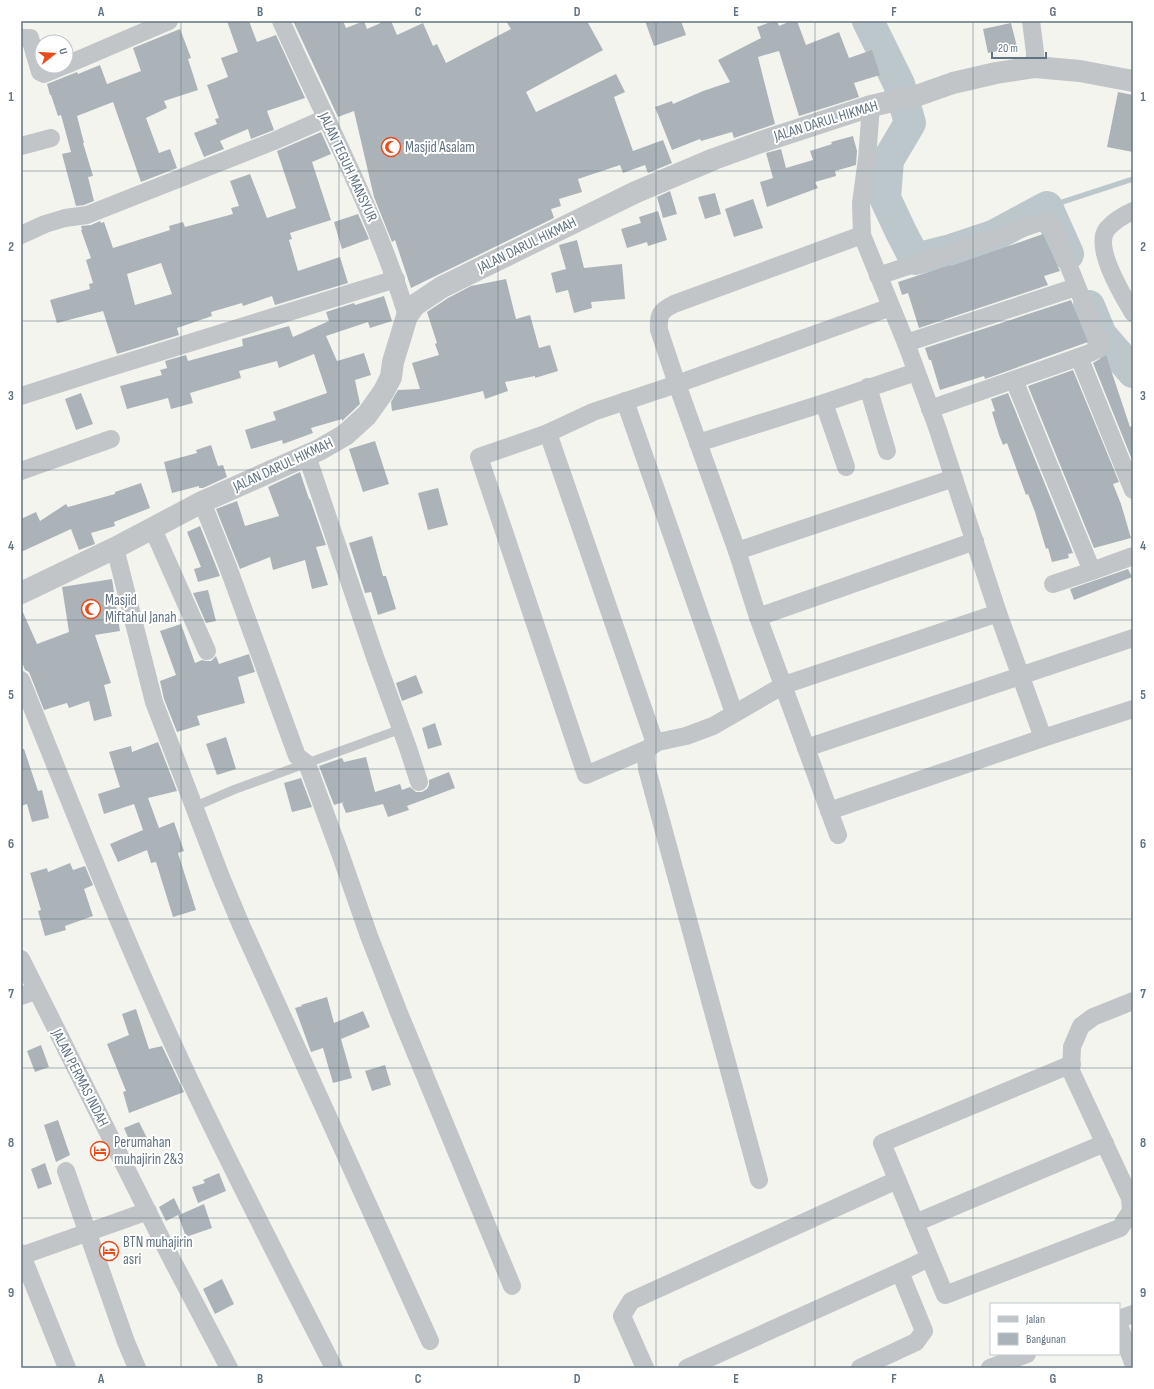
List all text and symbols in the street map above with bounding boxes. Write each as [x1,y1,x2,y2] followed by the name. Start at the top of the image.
[97,4,105,20] text: A
[257,4,263,20] text: B
[415,4,422,20] text: C
[574,4,581,20] text: D
[733,4,739,20] text: E
[891,4,897,20] text: F
[1050,4,1057,20] text: G
[34,34,74,74] north arrow
[992,34,1046,60] scale bar
[998,41,1018,56] text: 20 m
[56,47,70,56] text: U
[8,89,14,105] text: 1
[1140,89,1146,105] text: 1
[771,96,880,146] street label: JALAN DARUL HIKMAH
[314,108,382,225] street label: JALAN TEGUH MANSYUR
[380,136,402,158] mosque icon: Masjid Asalam
[405,138,475,157] place label: Masjid Asalam
[473,213,580,278] street label: JALAN DARUL HIKMAH
[8,239,14,255] text: 2
[1140,239,1146,255] text: 2
[8,388,14,404] text: 3
[1140,388,1146,404] text: 3
[229,434,336,497] street label: JALAN DARUL HIKMAH
[8,538,14,554] text: 4
[1140,538,1146,554] text: 4
[105,591,177,627] place label: Masjid Miftahul Janah
[80,598,102,620] mosque icon: Masjid Miftahul Janah
[8,687,14,703] text: 5
[1140,687,1146,703] text: 5
[8,836,14,852] text: 6
[1140,836,1146,852] text: 6
[8,986,14,1002] text: 7
[1140,986,1146,1002] text: 7
[47,1025,113,1130] street label: JALAN PERMAS INDAH
[114,1133,184,1169] place label: Perumahan muhajirin 2&3
[8,1135,14,1151] text: 8
[1140,1135,1146,1151] text: 8
[89,1140,111,1162] hotel icon: Perumahan muhajirin 2&3
[123,1233,193,1269] place label: BTN muhajirin asri
[98,1240,120,1262] hotel icon: BTN muhajirin asri
[8,1285,14,1301] text: 9
[1140,1285,1146,1301] text: 9
[990,1303,1120,1355] legend
[1025,1312,1045,1327] text: Jalan
[1026,1332,1066,1347] text: Bangunan
[97,1371,105,1387] text: A
[257,1371,263,1387] text: B
[415,1371,422,1387] text: C
[574,1371,581,1387] text: D
[733,1371,739,1387] text: E
[891,1371,897,1387] text: F
[1050,1371,1057,1387] text: G

